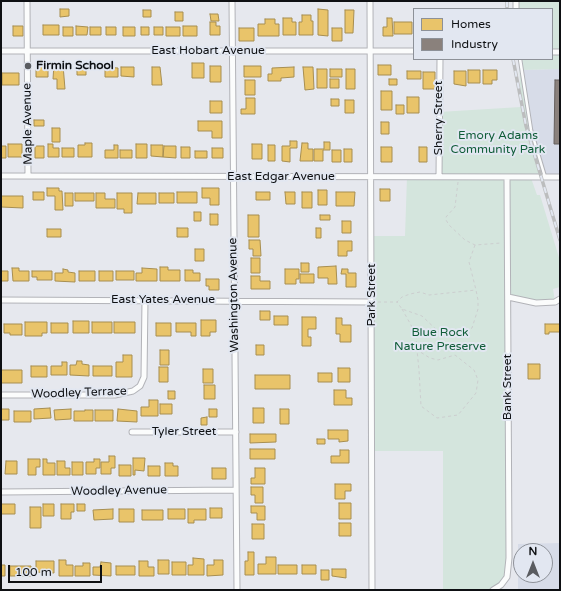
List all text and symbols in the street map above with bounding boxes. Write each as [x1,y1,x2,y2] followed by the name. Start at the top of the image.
[413,8,553,60] legend
[451,17,491,31] text: Homes
[451,37,498,51] text: Industry
[151,44,265,58] street label: East Hobart Avenue
[36,59,114,73] place label: Firmin School
[23,61,33,71] marker: Firmin School
[432,81,446,155] street label: Sherry Street
[20,83,36,165] street label: Maple Avenue
[451,129,545,157] park label: Emory Adams Community Park
[227,170,335,184] street label: East Edgar Avenue
[226,238,242,352] street label: Washington Avenue
[365,263,379,327] street label: Park Street
[111,293,215,307] street label: East Yates Avenue
[394,326,486,354] park label: Blue Rock Nature Preserve
[501,354,515,420] street label: Bank Street
[31,384,127,402] street label: Woodley Terrace
[152,425,216,439] street label: Tyler Street
[71,483,167,499] street label: Woodley Avenue
[513,543,553,583] north arrow
[529,545,537,558] text: N
[10,557,104,583] scale bar
[15,565,52,579] text: 100 m

